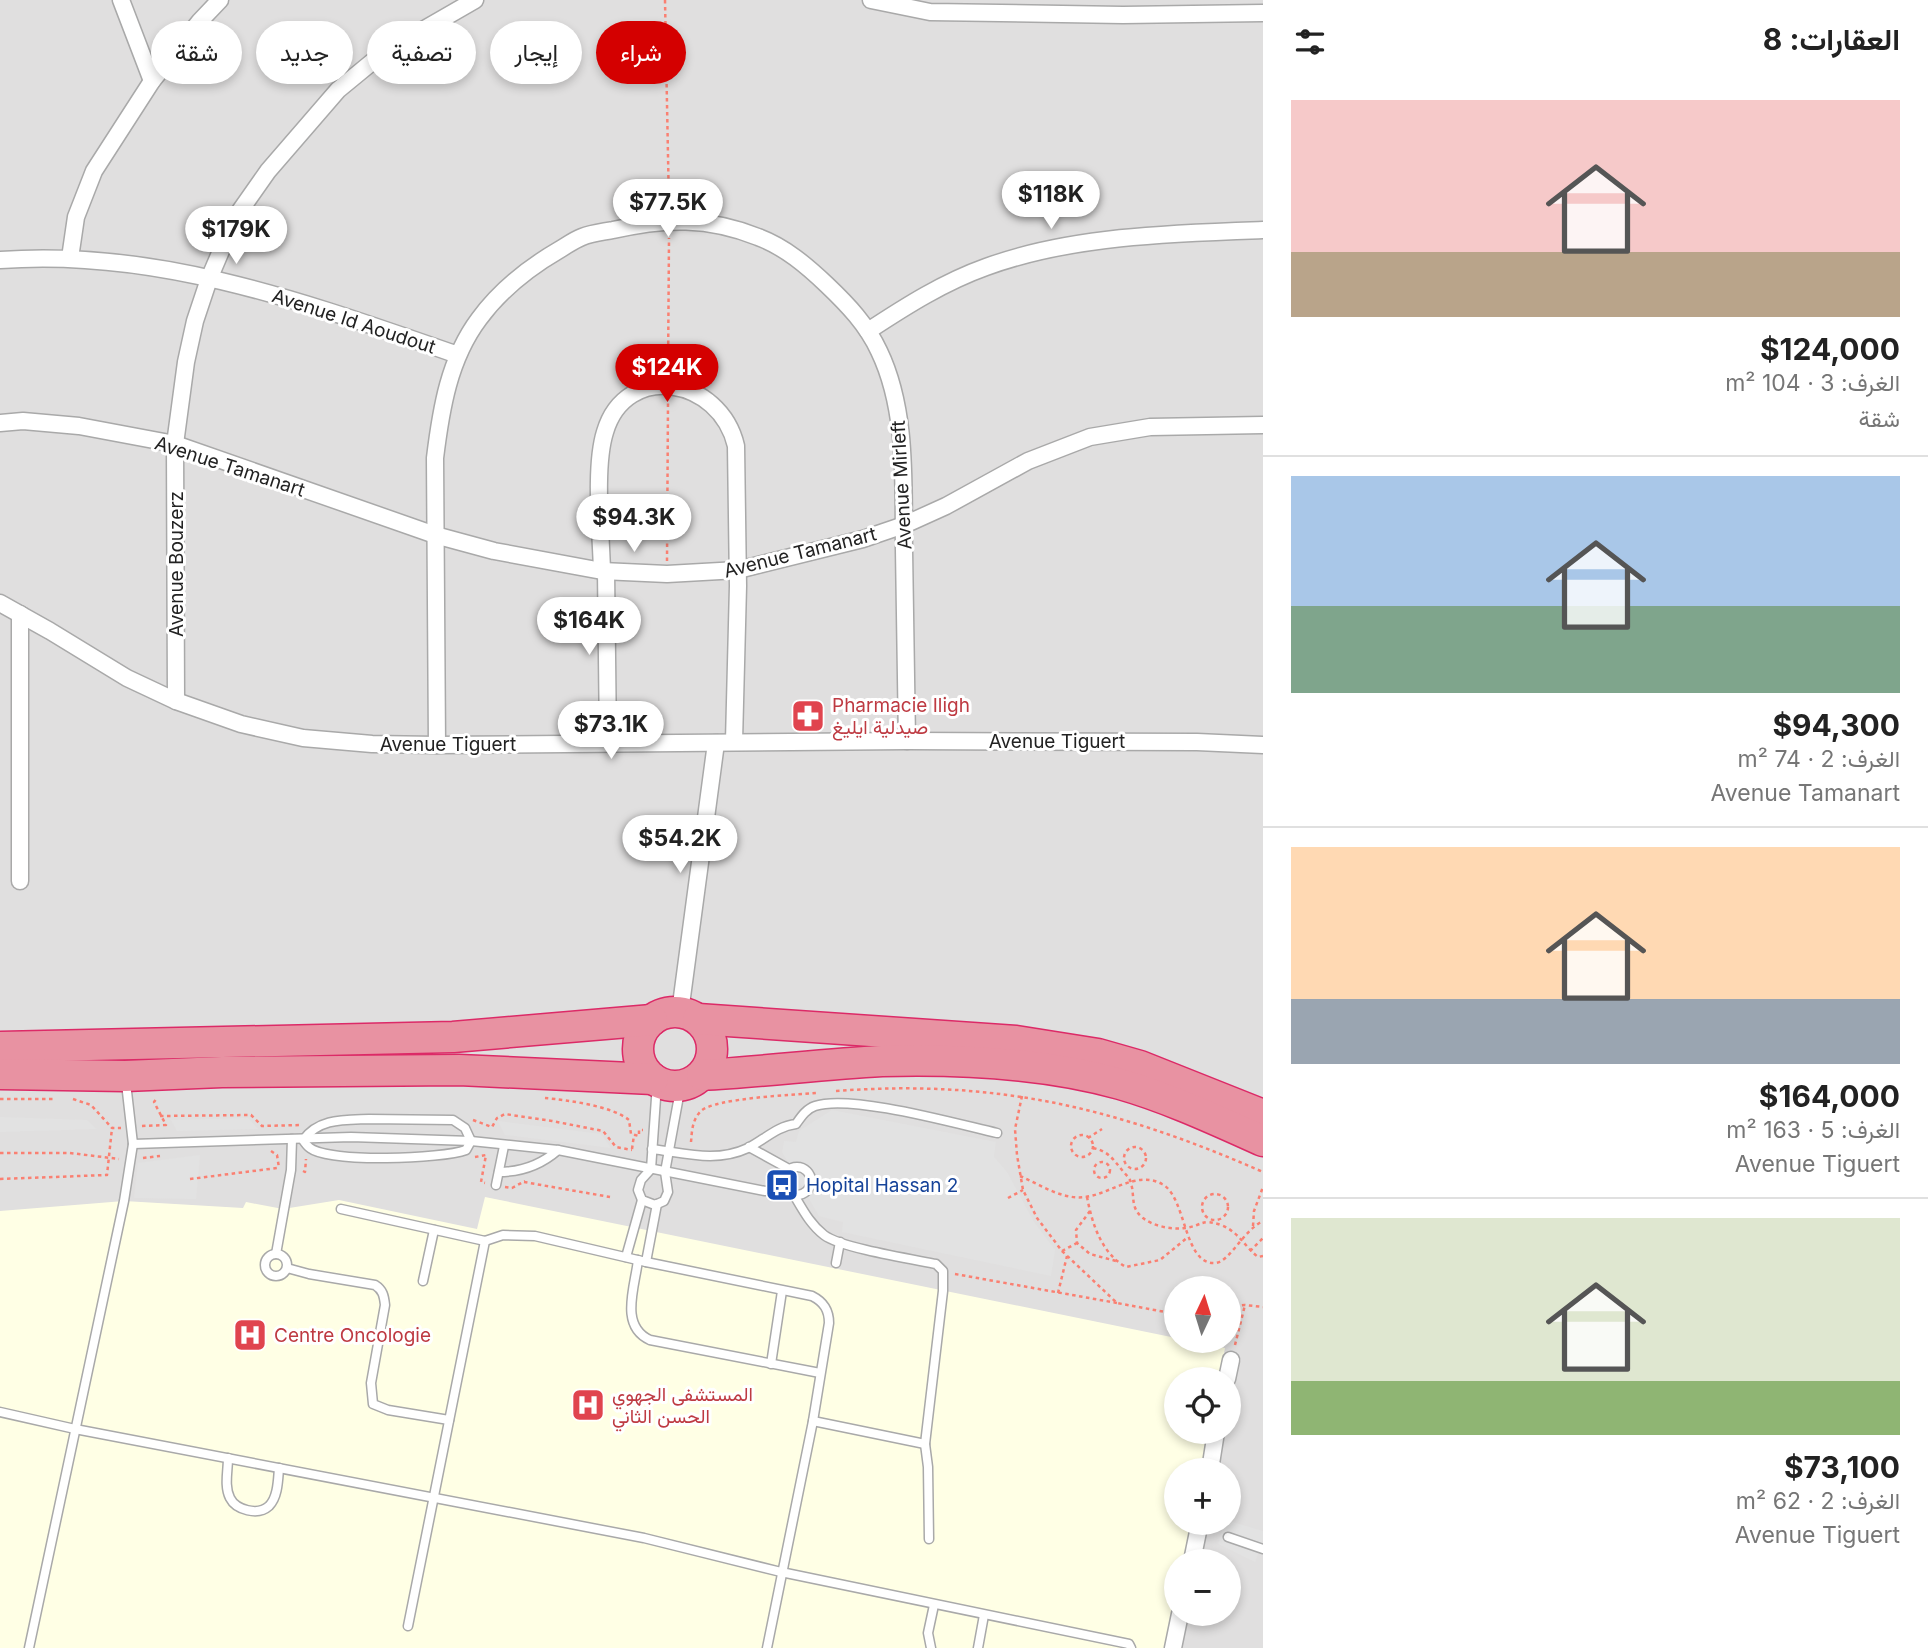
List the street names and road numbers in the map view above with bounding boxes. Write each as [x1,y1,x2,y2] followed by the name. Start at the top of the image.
[269,284,438,359] street label: Avenue Id Aoudout
[887,420,916,550] street label: Avenue Mirleft
[152,431,308,502] street label: Avenue Tamanart
[165,491,188,637] street label: Avenue Bouzerz
[721,522,879,583] street label: Avenue Tamanart
[989,730,1125,753] street label: Avenue Tiguert
[380,733,516,756] street label: Avenue Tiguert

